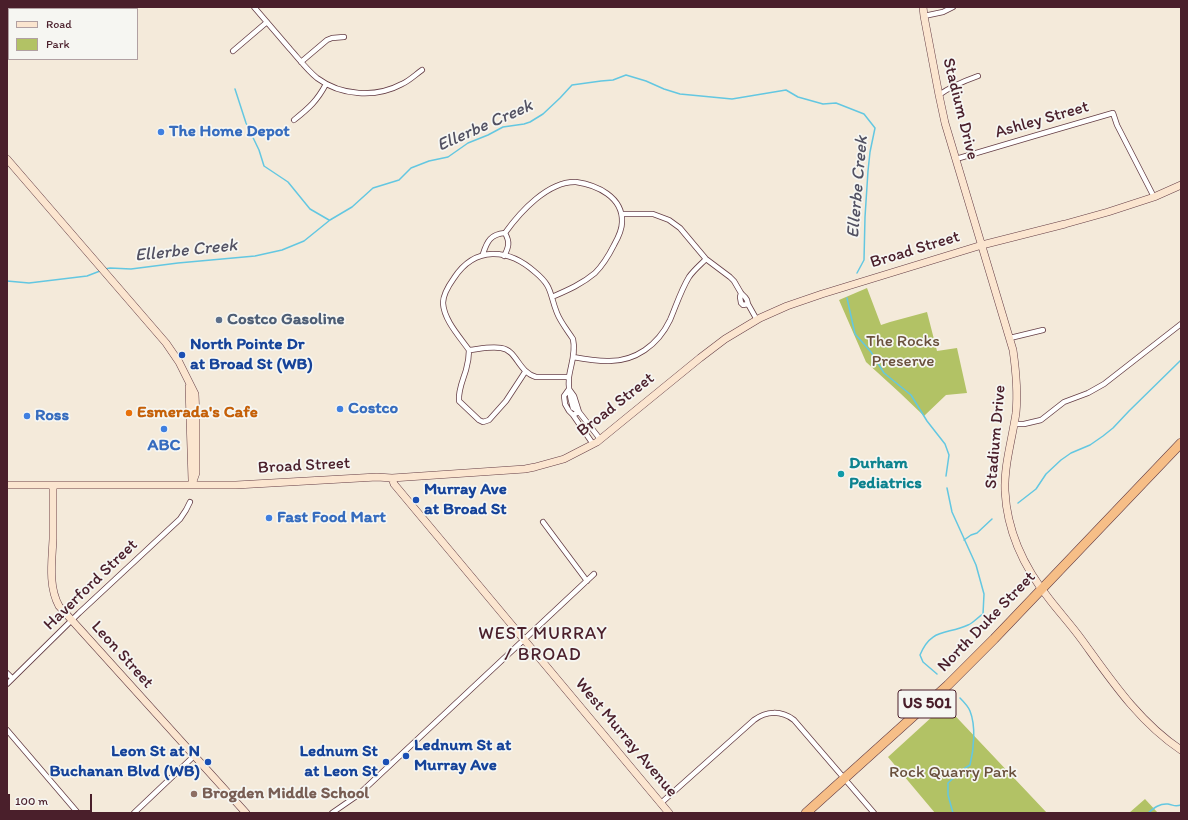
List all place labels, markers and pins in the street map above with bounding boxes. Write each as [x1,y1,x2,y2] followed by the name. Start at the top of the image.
[169,122,290,142] place label: The Home Depot
[156,127,166,137] marker: The Home Depot
[227,310,345,330] place label: Costco Gasoline
[214,315,224,325] marker: Costco Gasoline
[190,335,313,375] place label: North Pointe Dr at Broad St (WB)
[177,350,187,360] marker: North Pointe Dr at Broad St (WB)
[348,399,398,419] place label: Costco
[137,403,258,423] place label: Esmerada's Cafe
[335,404,345,414] marker: Costco
[35,406,69,426] place label: Ross
[124,408,134,418] marker: Esmerada's Cafe
[22,411,32,421] marker: Ross
[159,424,169,434] marker: ABC
[148,436,180,456] place label: ABC
[849,454,922,494] place label: Durham Pediatrics
[836,469,846,479] marker: Durham Pediatrics
[424,480,507,520] place label: Murray Ave at Broad St
[411,495,421,505] marker: Murray Ave at Broad St
[277,508,386,528] place label: Fast Food Mart
[264,513,274,523] marker: Fast Food Mart
[414,736,511,776] place label: Lednum St at Murray Ave
[50,742,200,782] place label: Leon St at N Buchanan Blvd (WB)
[299,742,378,782] place label: Lednum St at Leon St
[401,751,411,761] marker: Lednum St at Murray Ave
[203,757,213,767] marker: Leon St at N Buchanan Blvd (WB)
[381,757,391,767] marker: Lednum St at Leon St
[202,784,369,804] place label: Brogden Middle School
[189,789,199,799] marker: Brogden Middle School

